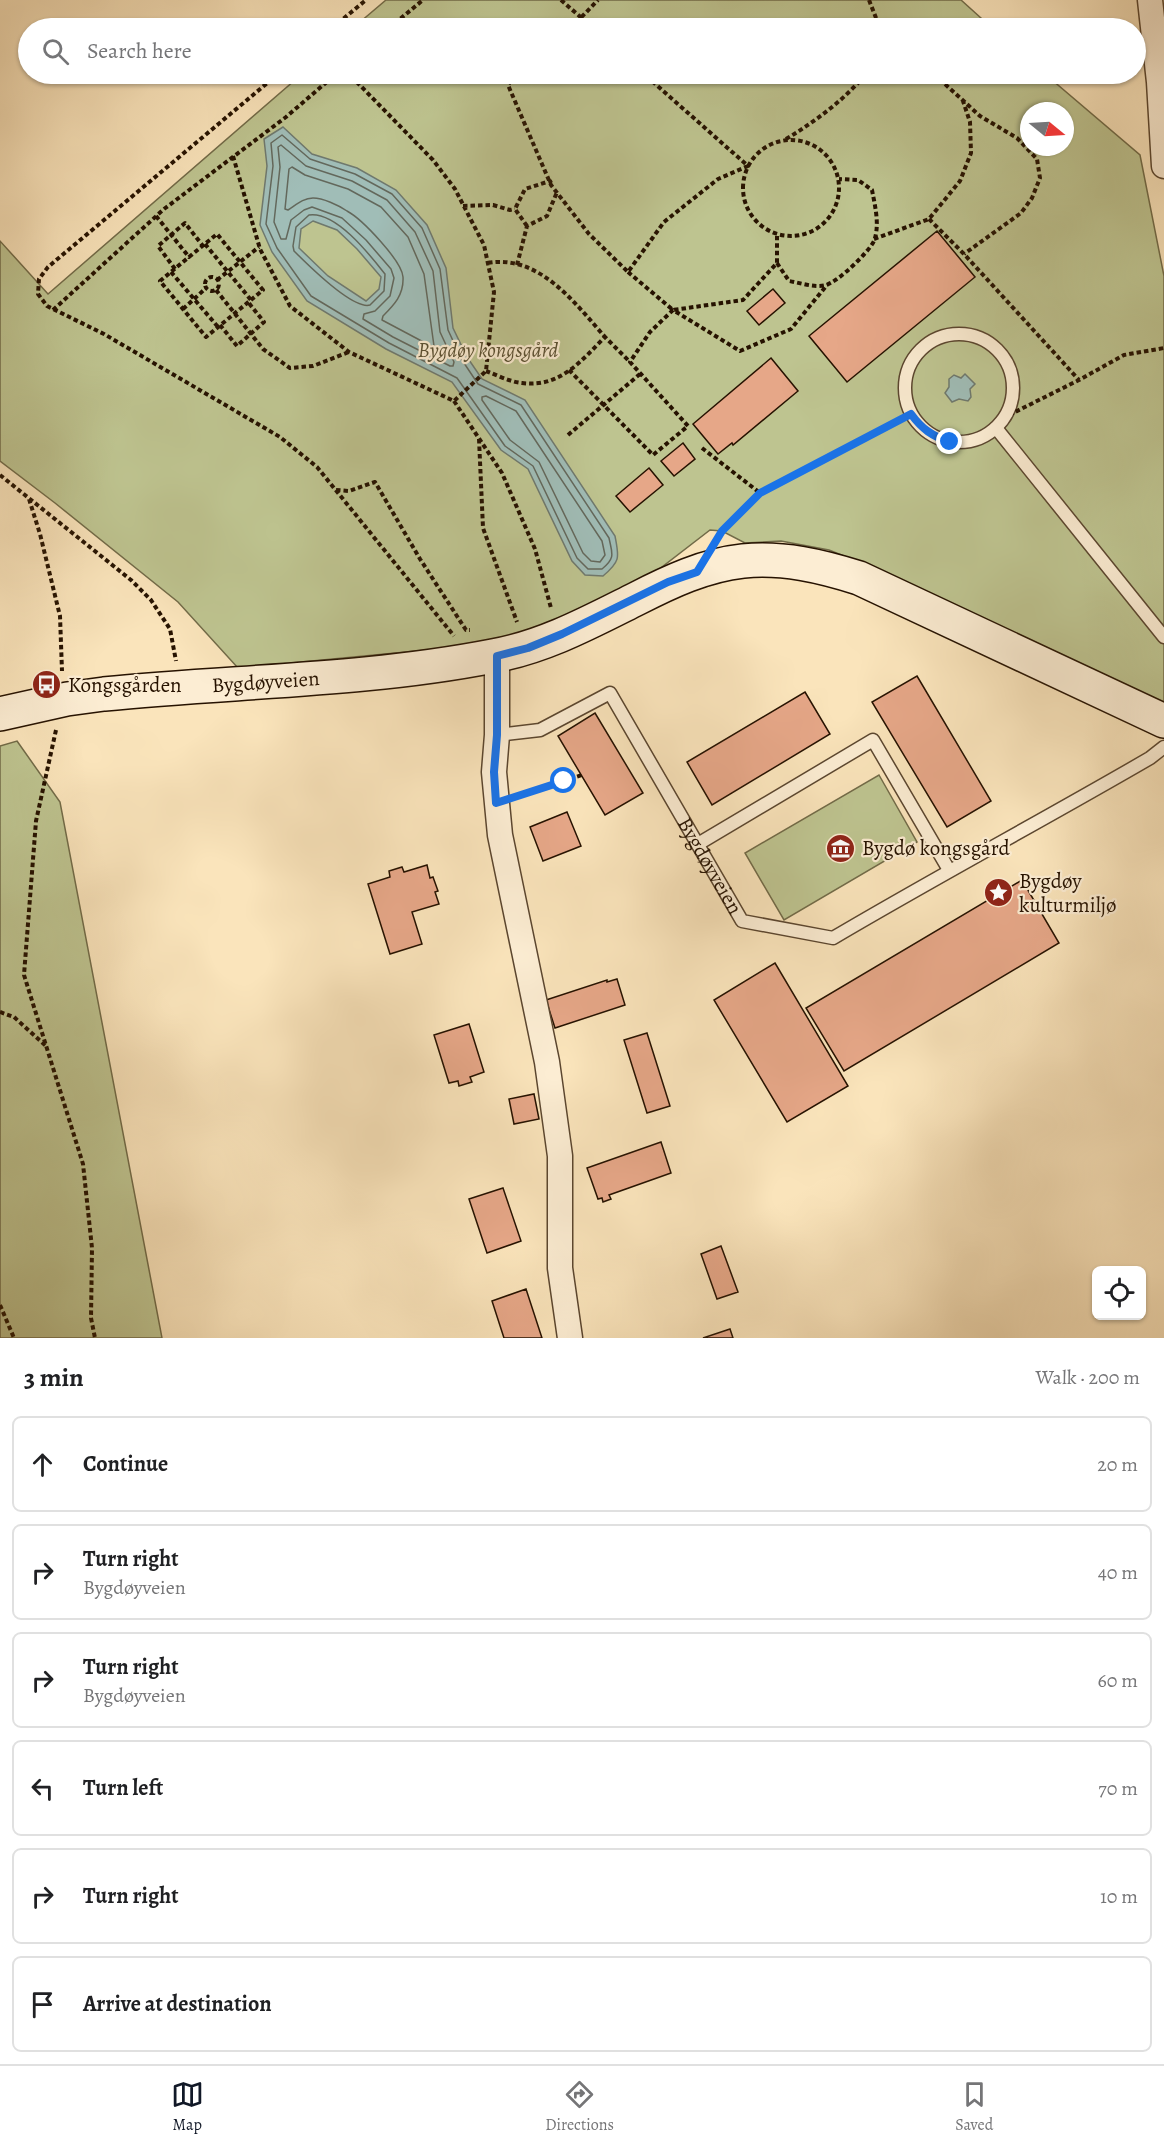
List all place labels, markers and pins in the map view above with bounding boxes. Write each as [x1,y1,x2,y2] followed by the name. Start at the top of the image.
[31,669,63,701] bus stop icon: Kongsgården
[68,671,182,699] place label: Kongsgården
[825,832,857,864] museum icon: Bygdø kongsgård
[862,834,1010,862] place label: Bygdø kongsgård
[1019,867,1116,919] place label: Bygdøy kulturmiljø
[982,877,1014,909] place icon: Bygdøy kulturmiljø

